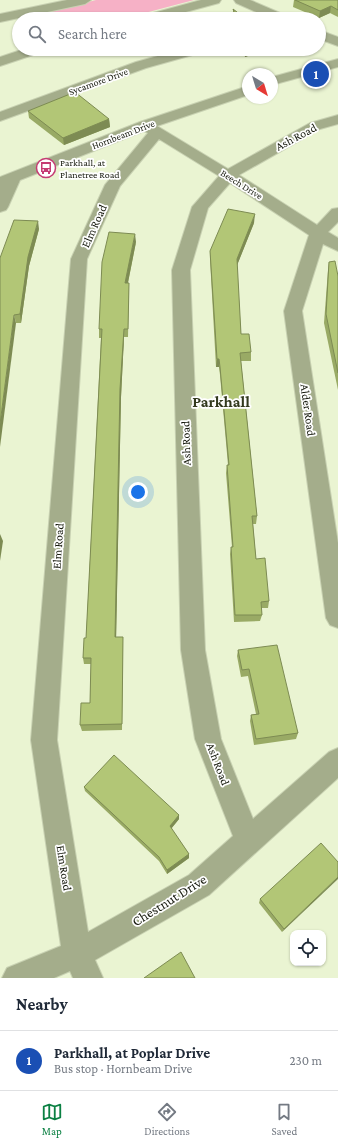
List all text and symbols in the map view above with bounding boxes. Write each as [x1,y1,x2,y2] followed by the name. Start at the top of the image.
[12,12,326,56] search box
[26,23,48,45] icon: search
[58,26,127,42] text: Search here
[303,59,329,89] pin: 1
[67,65,130,97] street label: Sycamore Drive
[242,68,278,104] north arrow
[90,117,157,151] street label: Hornbeam Drive
[273,120,320,154] street label: Ash Road
[35,157,57,179] bus stop icon: Parkhall, at Planetree Road
[60,157,120,180] place label: Parkhall, at Planetree Road
[219,167,265,202] street label: Beech Drive
[78,202,110,250] street label: Elm Road
[297,383,319,438] street label: Alder Road
[192,393,250,410] district label: Parkhall
[178,420,194,466] street label: Ash Road
[128,482,148,502] your location
[49,522,67,569] street label: Elm Road
[203,741,233,788] street label: Ash Road
[53,844,75,892] street label: Elm Road
[129,871,209,929] street label: Chestnut Drive
[290,930,326,966] map controls
[290,930,326,966] button: locate
[16,995,68,1014] text: Nearby
[54,1045,210,1061] text: Parkhall, at Poplar Drive
[27,1053,31,1068] text: 1
[289,1053,322,1068] text: 230 m
[54,1061,192,1076] text: Bus stop · Hornbeam Drive
[41,1101,63,1137] tab: Map
[144,1101,190,1137] tab: Directions
[271,1101,297,1137] tab: Saved

